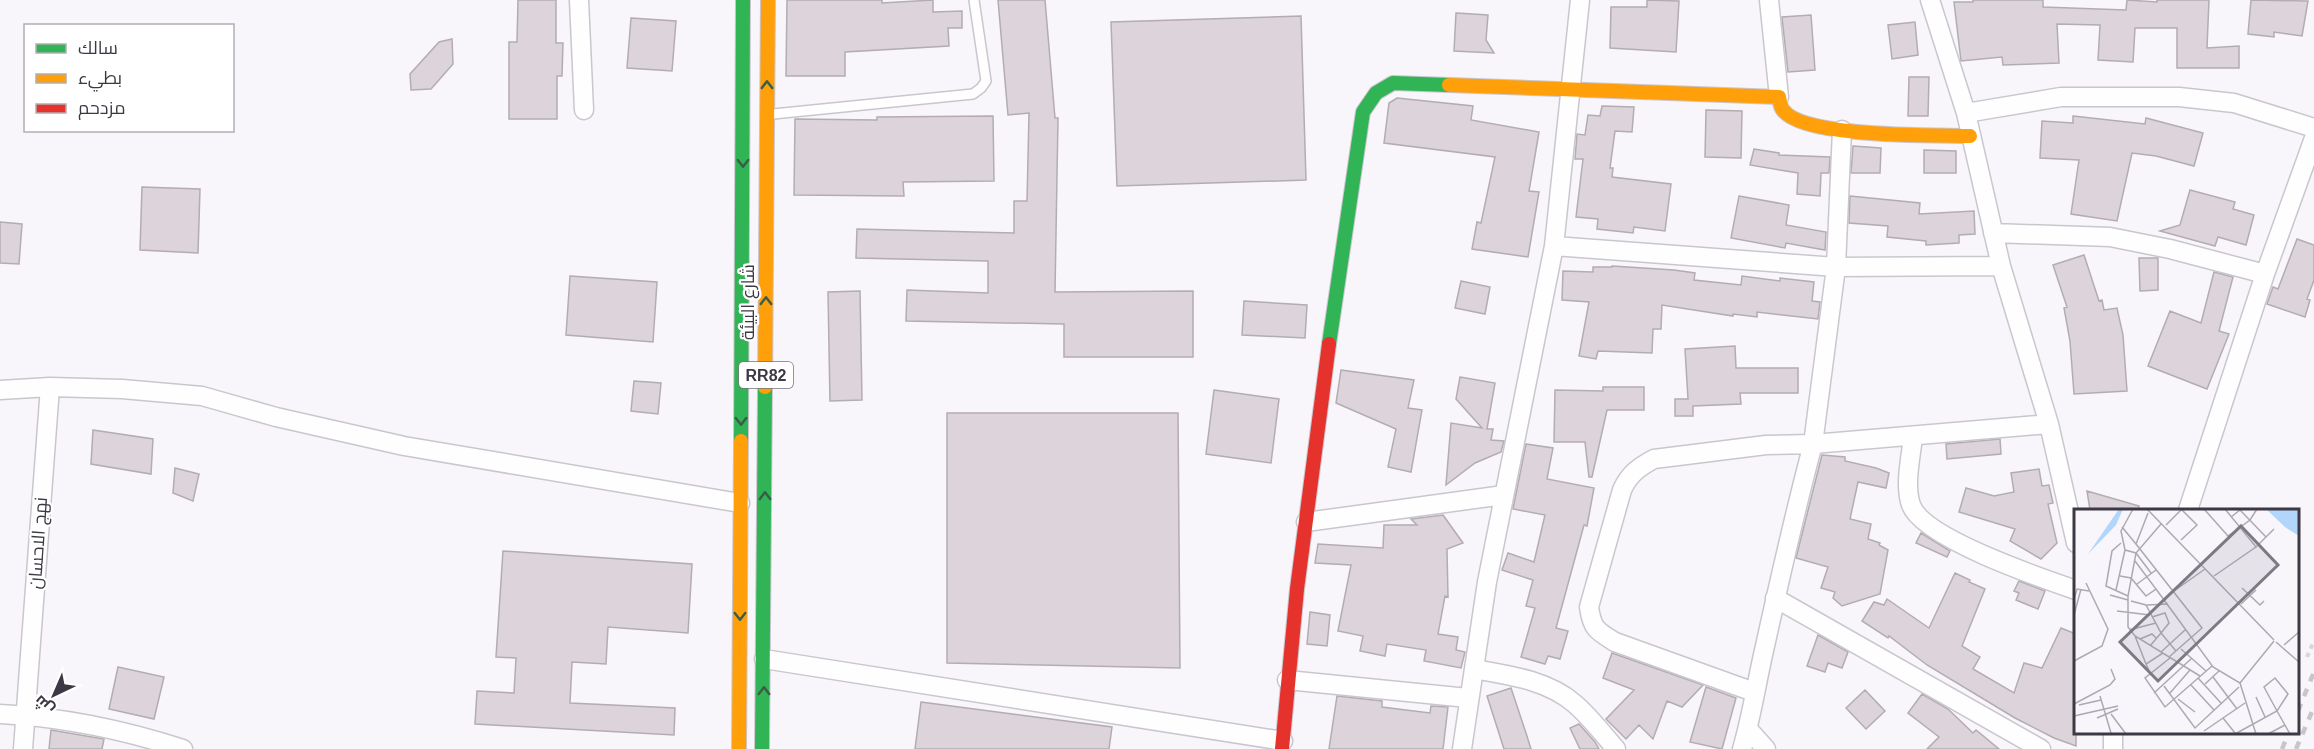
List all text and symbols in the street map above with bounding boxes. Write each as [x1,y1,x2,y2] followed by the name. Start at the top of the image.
[24,24,234,132] legend
[78,38,118,58] text: سالك
[78,68,122,92] text: بطيء
[761,80,773,89] one-way arrow
[78,98,126,120] text: مزدحم
[737,159,749,168] one-way arrow
[738,264,760,340] street label: شارع البيئة
[760,296,772,305] one-way arrow
[739,362,793,388] road number: RR82
[735,417,747,426] one-way arrow
[759,491,771,500] one-way arrow
[25,496,53,590] street label: نهج الاحسان
[2074,509,2299,734] inset map
[734,612,746,621] one-way arrow
[24,665,84,725] north arrow
[757,686,770,695] one-way arrow
[31,691,58,719] text: ش

